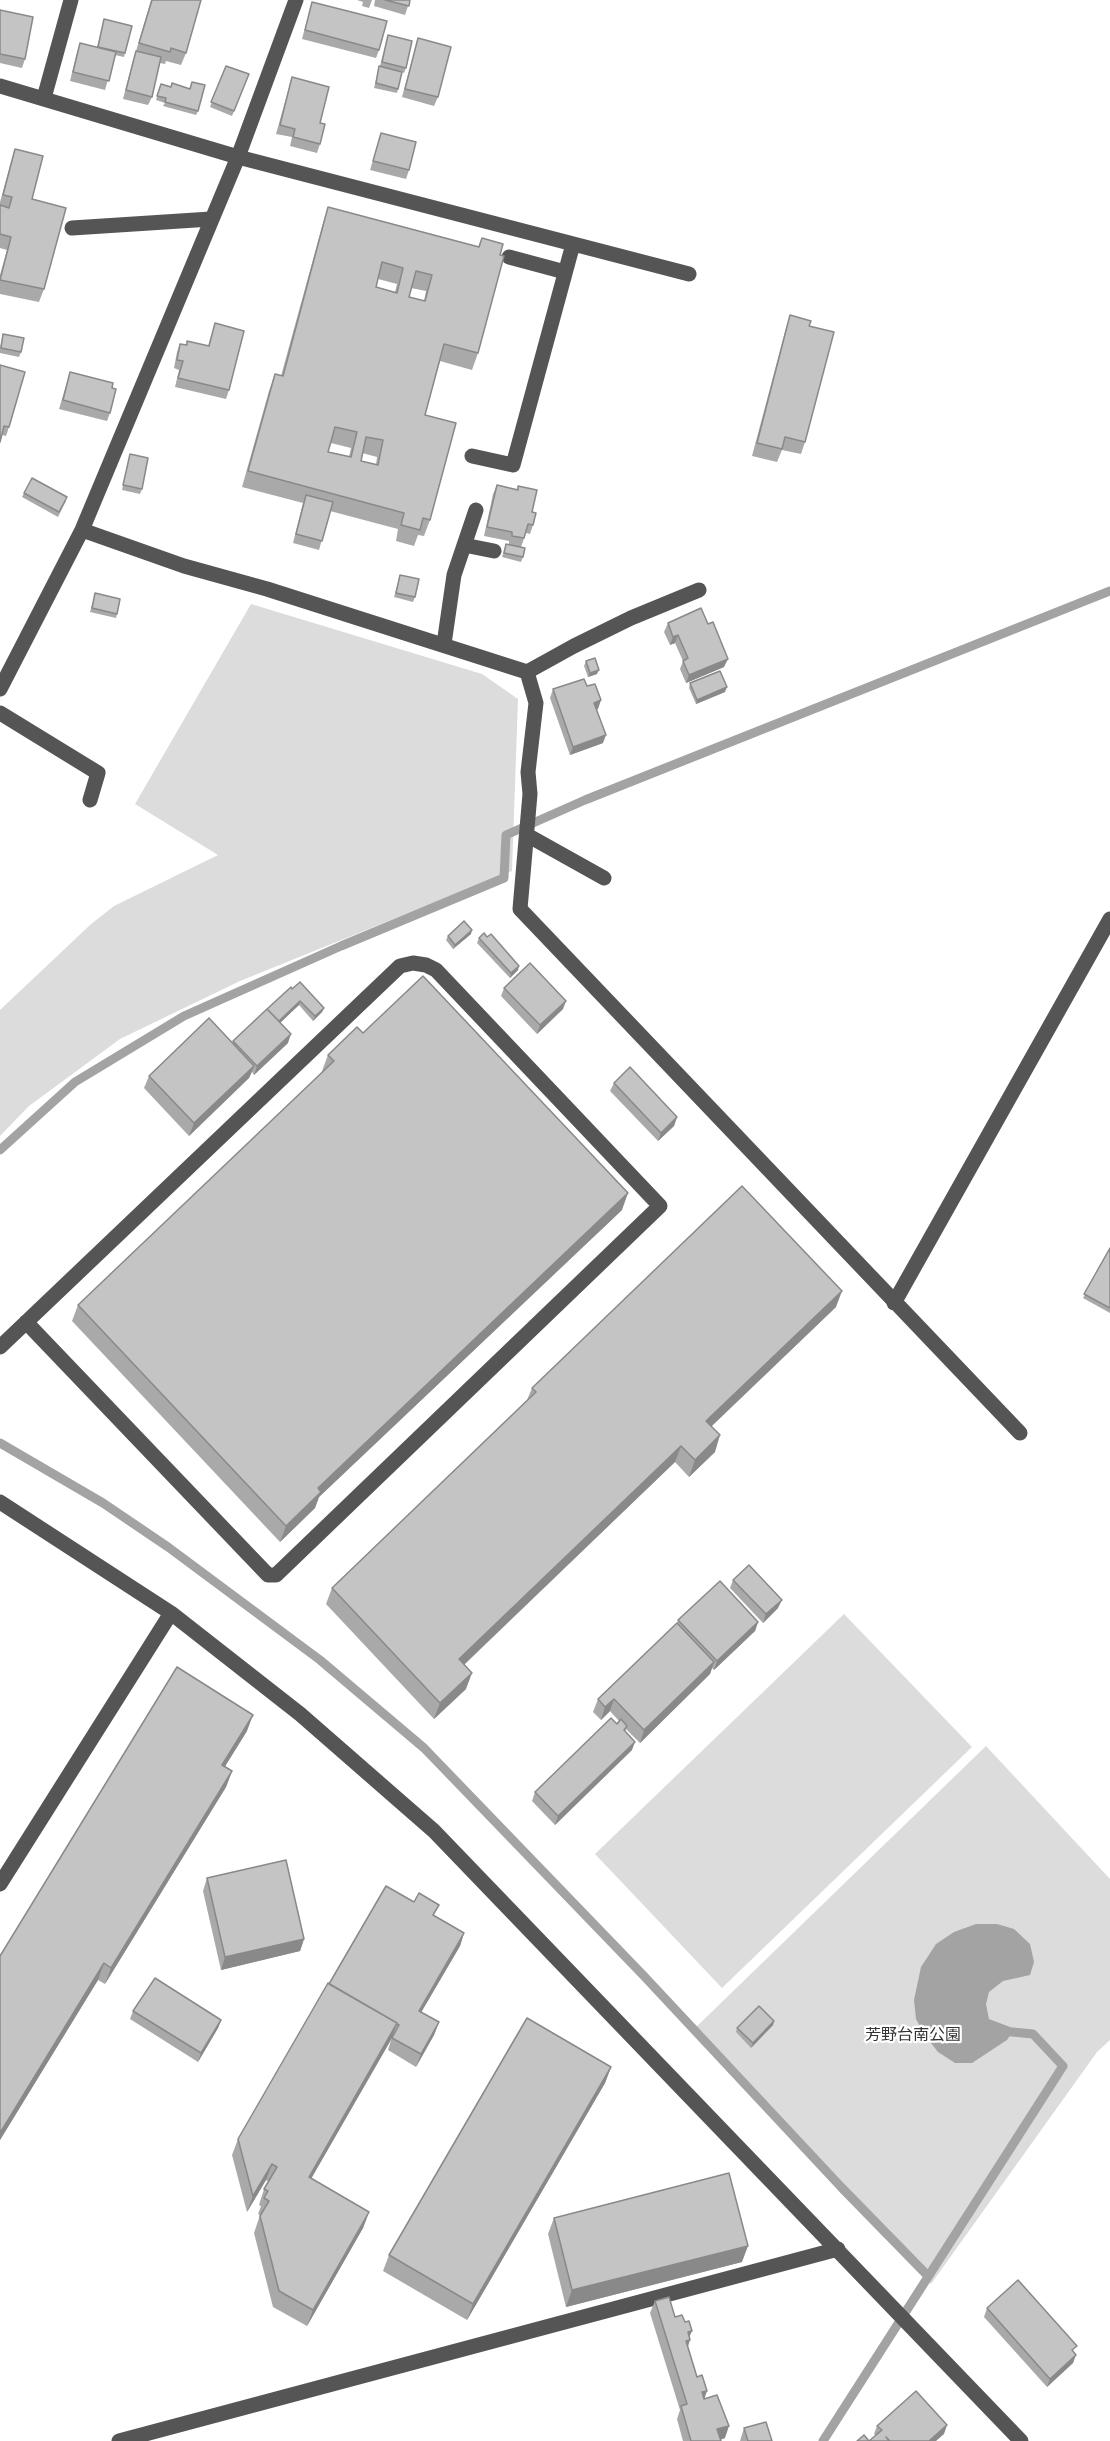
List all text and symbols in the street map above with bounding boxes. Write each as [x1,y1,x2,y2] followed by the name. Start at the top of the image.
[865,2026,961,2046] park label: 芳野台南公園

